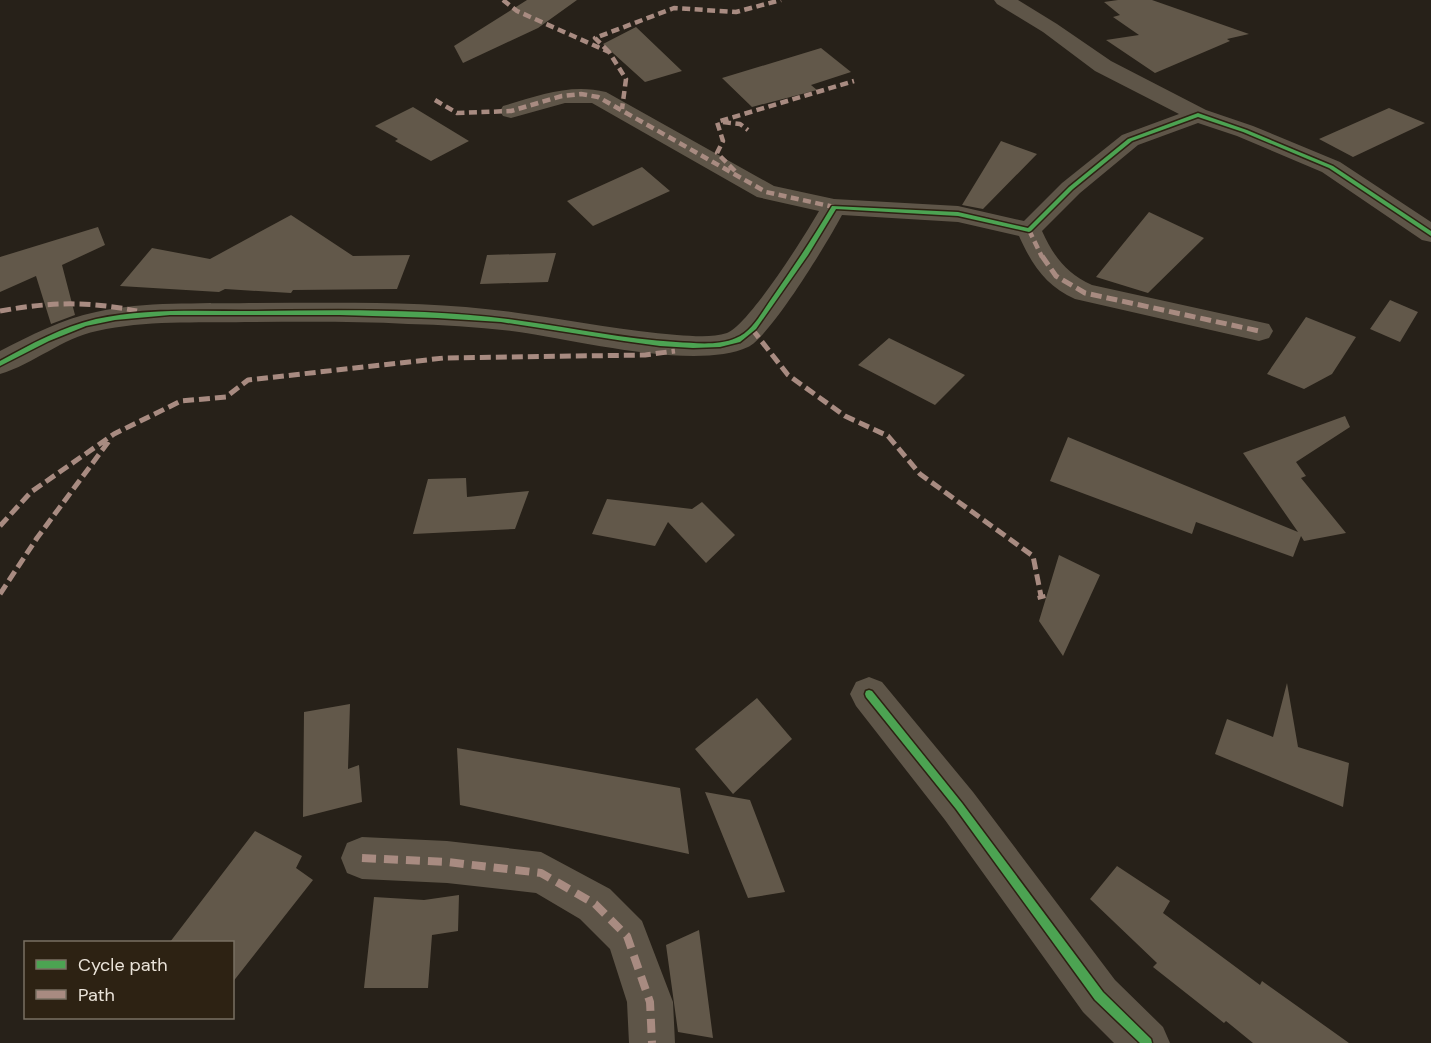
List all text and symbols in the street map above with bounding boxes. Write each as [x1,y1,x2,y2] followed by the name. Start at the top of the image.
[24,941,234,1019] legend
[78,953,168,977] text: Cycle path
[78,983,115,1007] text: Path

